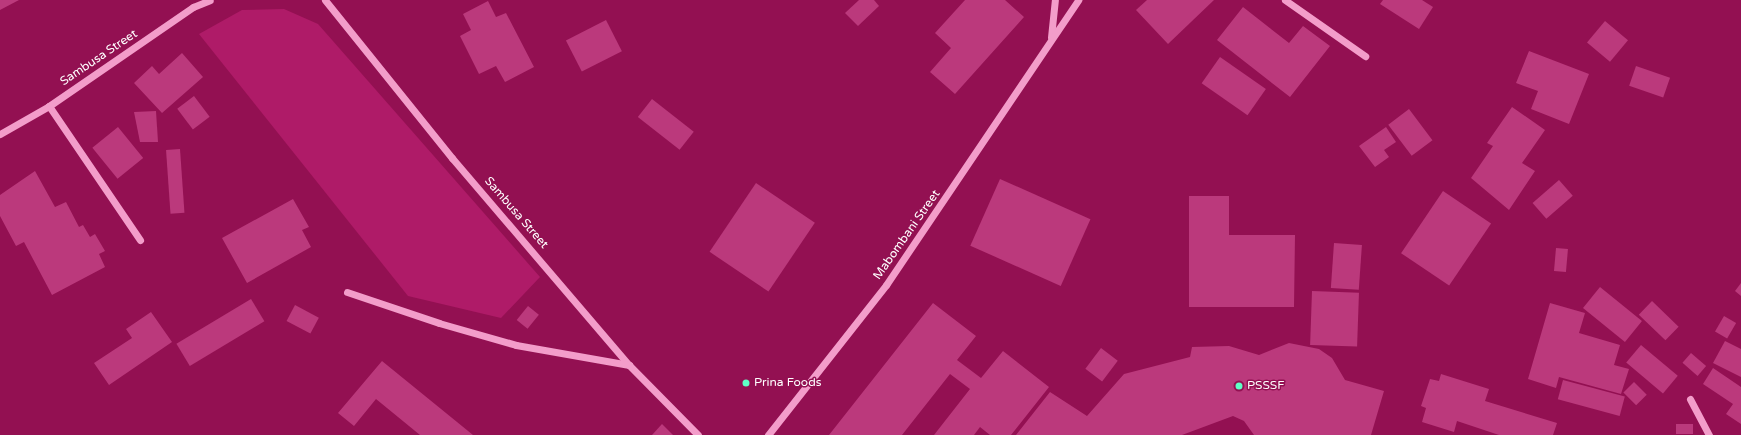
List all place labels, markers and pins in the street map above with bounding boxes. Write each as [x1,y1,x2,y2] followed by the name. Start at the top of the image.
[754,376,821,390] place label: Prina Foods
[741,378,751,388] marker: Prina Foods
[1247,379,1285,393] place label: PSSSF
[1234,381,1244,391] marker: PSSSF

